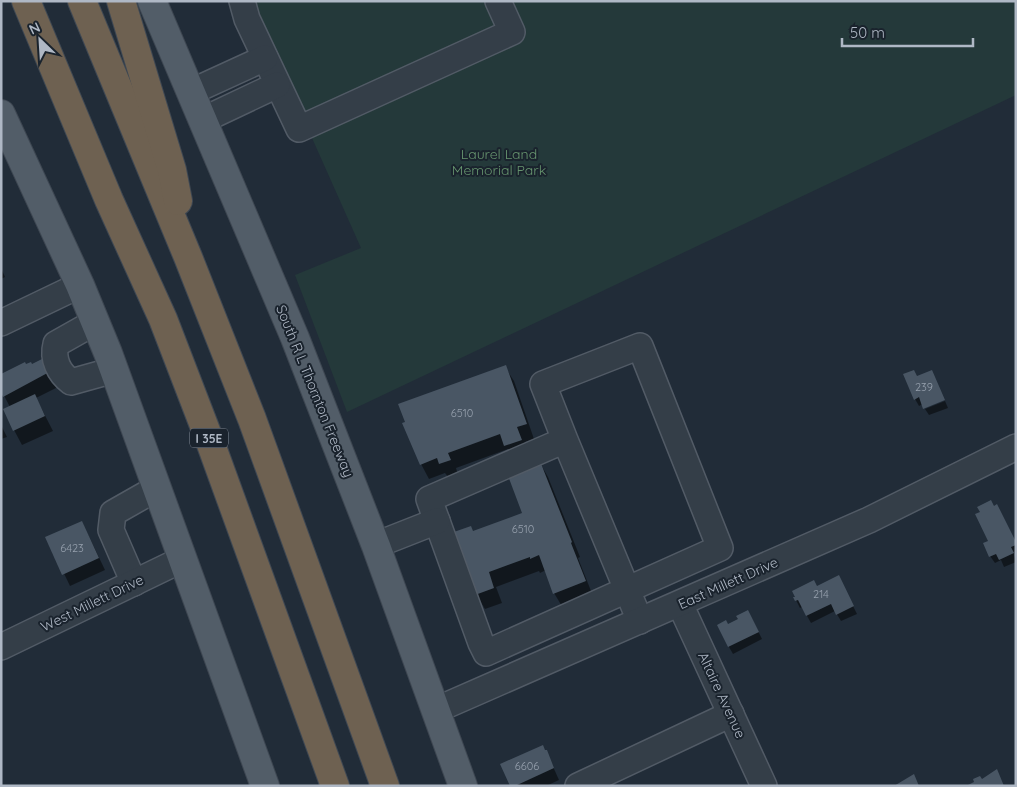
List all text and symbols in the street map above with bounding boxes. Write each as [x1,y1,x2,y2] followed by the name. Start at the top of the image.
[15,15,65,65] north arrow
[842,15,973,47] scale bar
[26,18,43,39] text: N
[850,23,885,42] text: 50 m
[452,145,546,179] park label: Laurel Land Memorial Park
[272,302,358,480] street label: South R L Thornton Freeway
[915,380,933,394] house number: 239
[451,406,473,420] house number: 6510
[190,428,228,448] road number: I 35E
[512,522,534,536] house number: 6510
[60,541,84,555] house number: 6423
[675,553,781,613] street label: East Millett Drive
[38,570,146,636] street label: West Millett Drive
[813,587,829,601] house number: 214
[694,649,750,741] street label: Altaire Avenue
[515,759,539,773] house number: 6606

